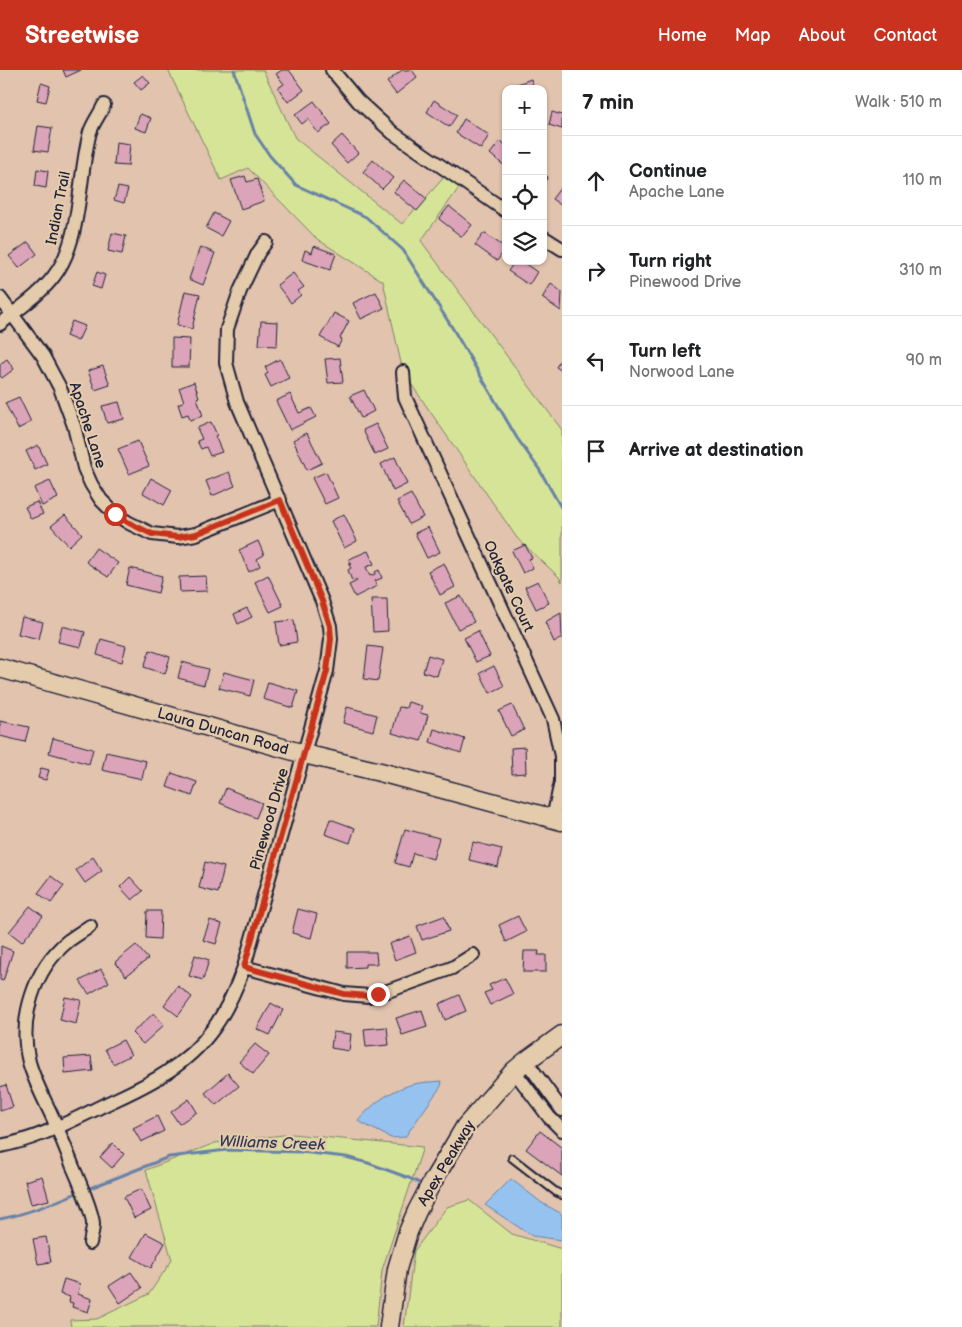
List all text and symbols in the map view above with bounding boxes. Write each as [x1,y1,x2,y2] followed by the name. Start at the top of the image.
[25,21,139,50] text: Streetwise
[658,25,707,46] text: Home
[735,25,771,46] text: Map
[799,25,846,46] text: About
[874,25,937,46] text: Contact
[502,85,547,265] map controls
[502,85,547,130] button: +
[582,90,634,115] text: 7 min
[855,93,942,112] text: Walk · 510 m
[502,130,547,175] button: −
[629,160,707,183] text: Continue
[582,167,610,195] icon: ahead
[42,170,75,246] street label: Indian Trail
[903,171,942,190] text: 110 m
[502,175,547,220] button: locate
[629,183,725,202] text: Apache Lane
[502,220,547,265] button: layers
[629,250,712,273] text: Turn right
[582,257,610,285] icon: right
[899,261,942,280] text: 310 m
[629,273,741,292] text: Pinewood Drive
[629,340,701,363] text: Turn left
[582,347,610,375] icon: left
[906,351,942,370] text: 90 m
[629,363,734,382] text: Norwood Lane
[65,380,110,471] street label: Apache Lane
[582,437,610,465] icon: arrive
[629,439,804,462] text: Arrive at destination
[104,503,127,526] route start
[479,537,538,635] street label: Oakgate Court
[155,704,291,759] street label: Laura Duncan Road
[246,766,293,872] street label: Pinewood Drive
[367,983,390,1006] route end
[413,1117,480,1209] street label: Apex Peakway
[218,1132,327,1155] water label: Williams Creek

